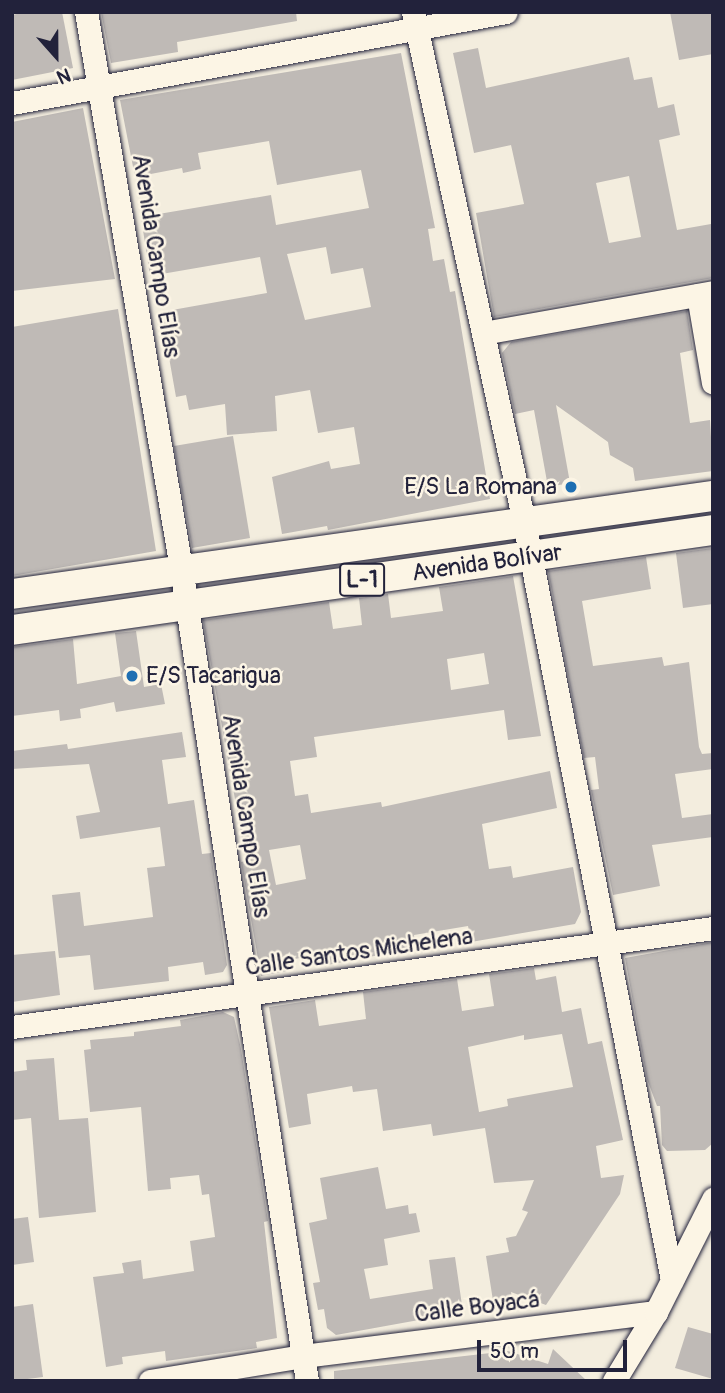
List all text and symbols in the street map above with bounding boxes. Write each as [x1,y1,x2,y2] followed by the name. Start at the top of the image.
[21,21,91,91] north arrow
[53,62,74,89] text: N
[126,152,186,360] street label: Avenida Campo Elías
[404,473,557,501] place label: E/S La Romana
[563,479,579,495] marker: E/S La Romana
[410,538,564,588] street label: Avenida Bolívar
[338,560,386,600] road number: L-1
[146,662,281,690] place label: E/S Tacarigua
[124,668,140,684] marker: E/S Tacarigua
[216,712,276,920] street label: Avenida Campo Elías
[243,922,475,982] street label: Calle Santos Michelena
[413,1285,541,1329] street label: Calle Boyacá
[480,1326,630,1370] scale bar
[490,1338,539,1365] text: 50 m

